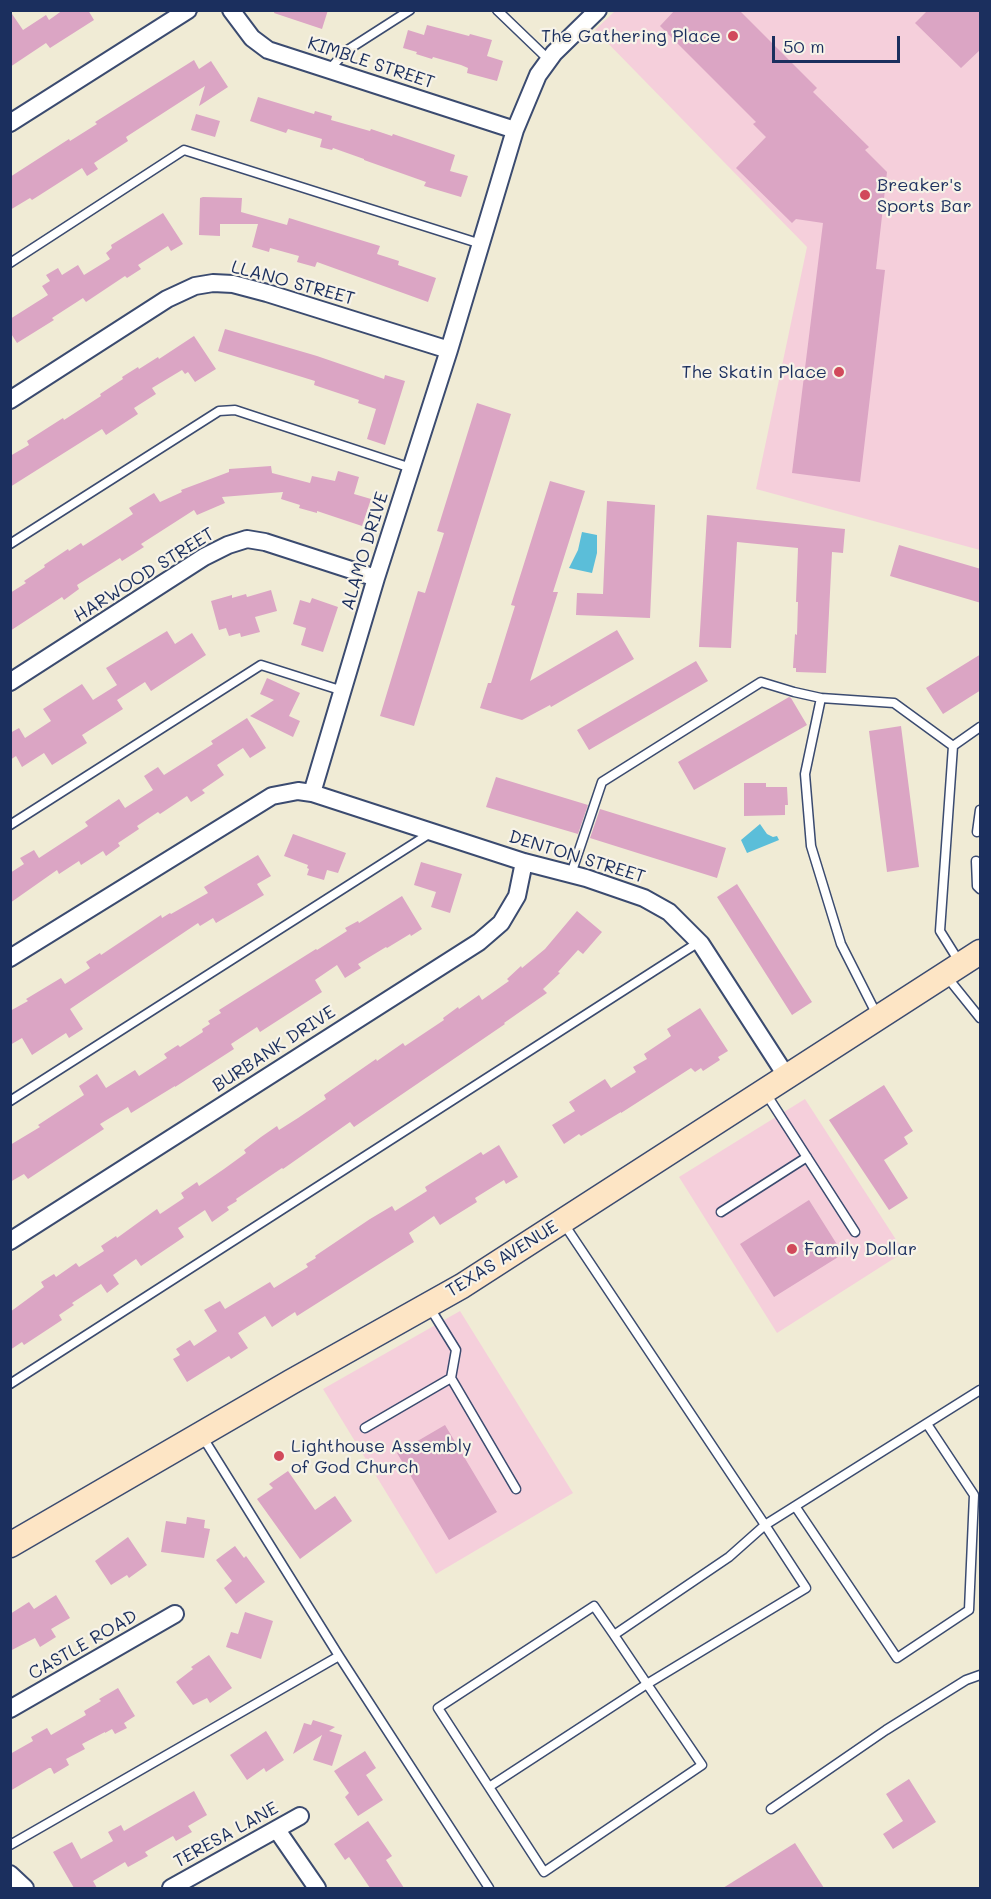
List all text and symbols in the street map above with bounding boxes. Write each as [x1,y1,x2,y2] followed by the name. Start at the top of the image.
[775,24,902,62] scale bar
[541,25,721,47] place label: The Gathering Place
[726,29,740,43] marker: The Gathering Place
[305,32,437,94] street label: KIMBLE STREET
[783,34,825,58] text: 50 m
[877,174,972,216] place label: Breaker's Sports Bar
[858,188,872,202] marker: Breaker's Sports Bar
[229,256,357,310] street label: LLANO STREET
[681,361,827,383] place label: The Skatin Place
[832,365,846,379] marker: The Skatin Place
[337,489,393,613] street label: ALAMO DRIVE
[70,523,218,627] street label: HARWOOD STREET
[506,826,648,888] street label: DENTON STREET
[209,1001,339,1097] street label: BURBANK DRIVE
[442,1216,562,1302] street label: TEXAS AVENUE
[804,1238,917,1260] place label: Family Dollar
[785,1242,799,1256] marker: Family Dollar
[291,1435,472,1478] place label: Lighthouse Assembly of God Church
[272,1449,286,1463] marker: Lighthouse Assembly of God Church
[25,1605,141,1685] street label: CASTLE ROAD
[170,1797,282,1873] street label: TERESA LANE

